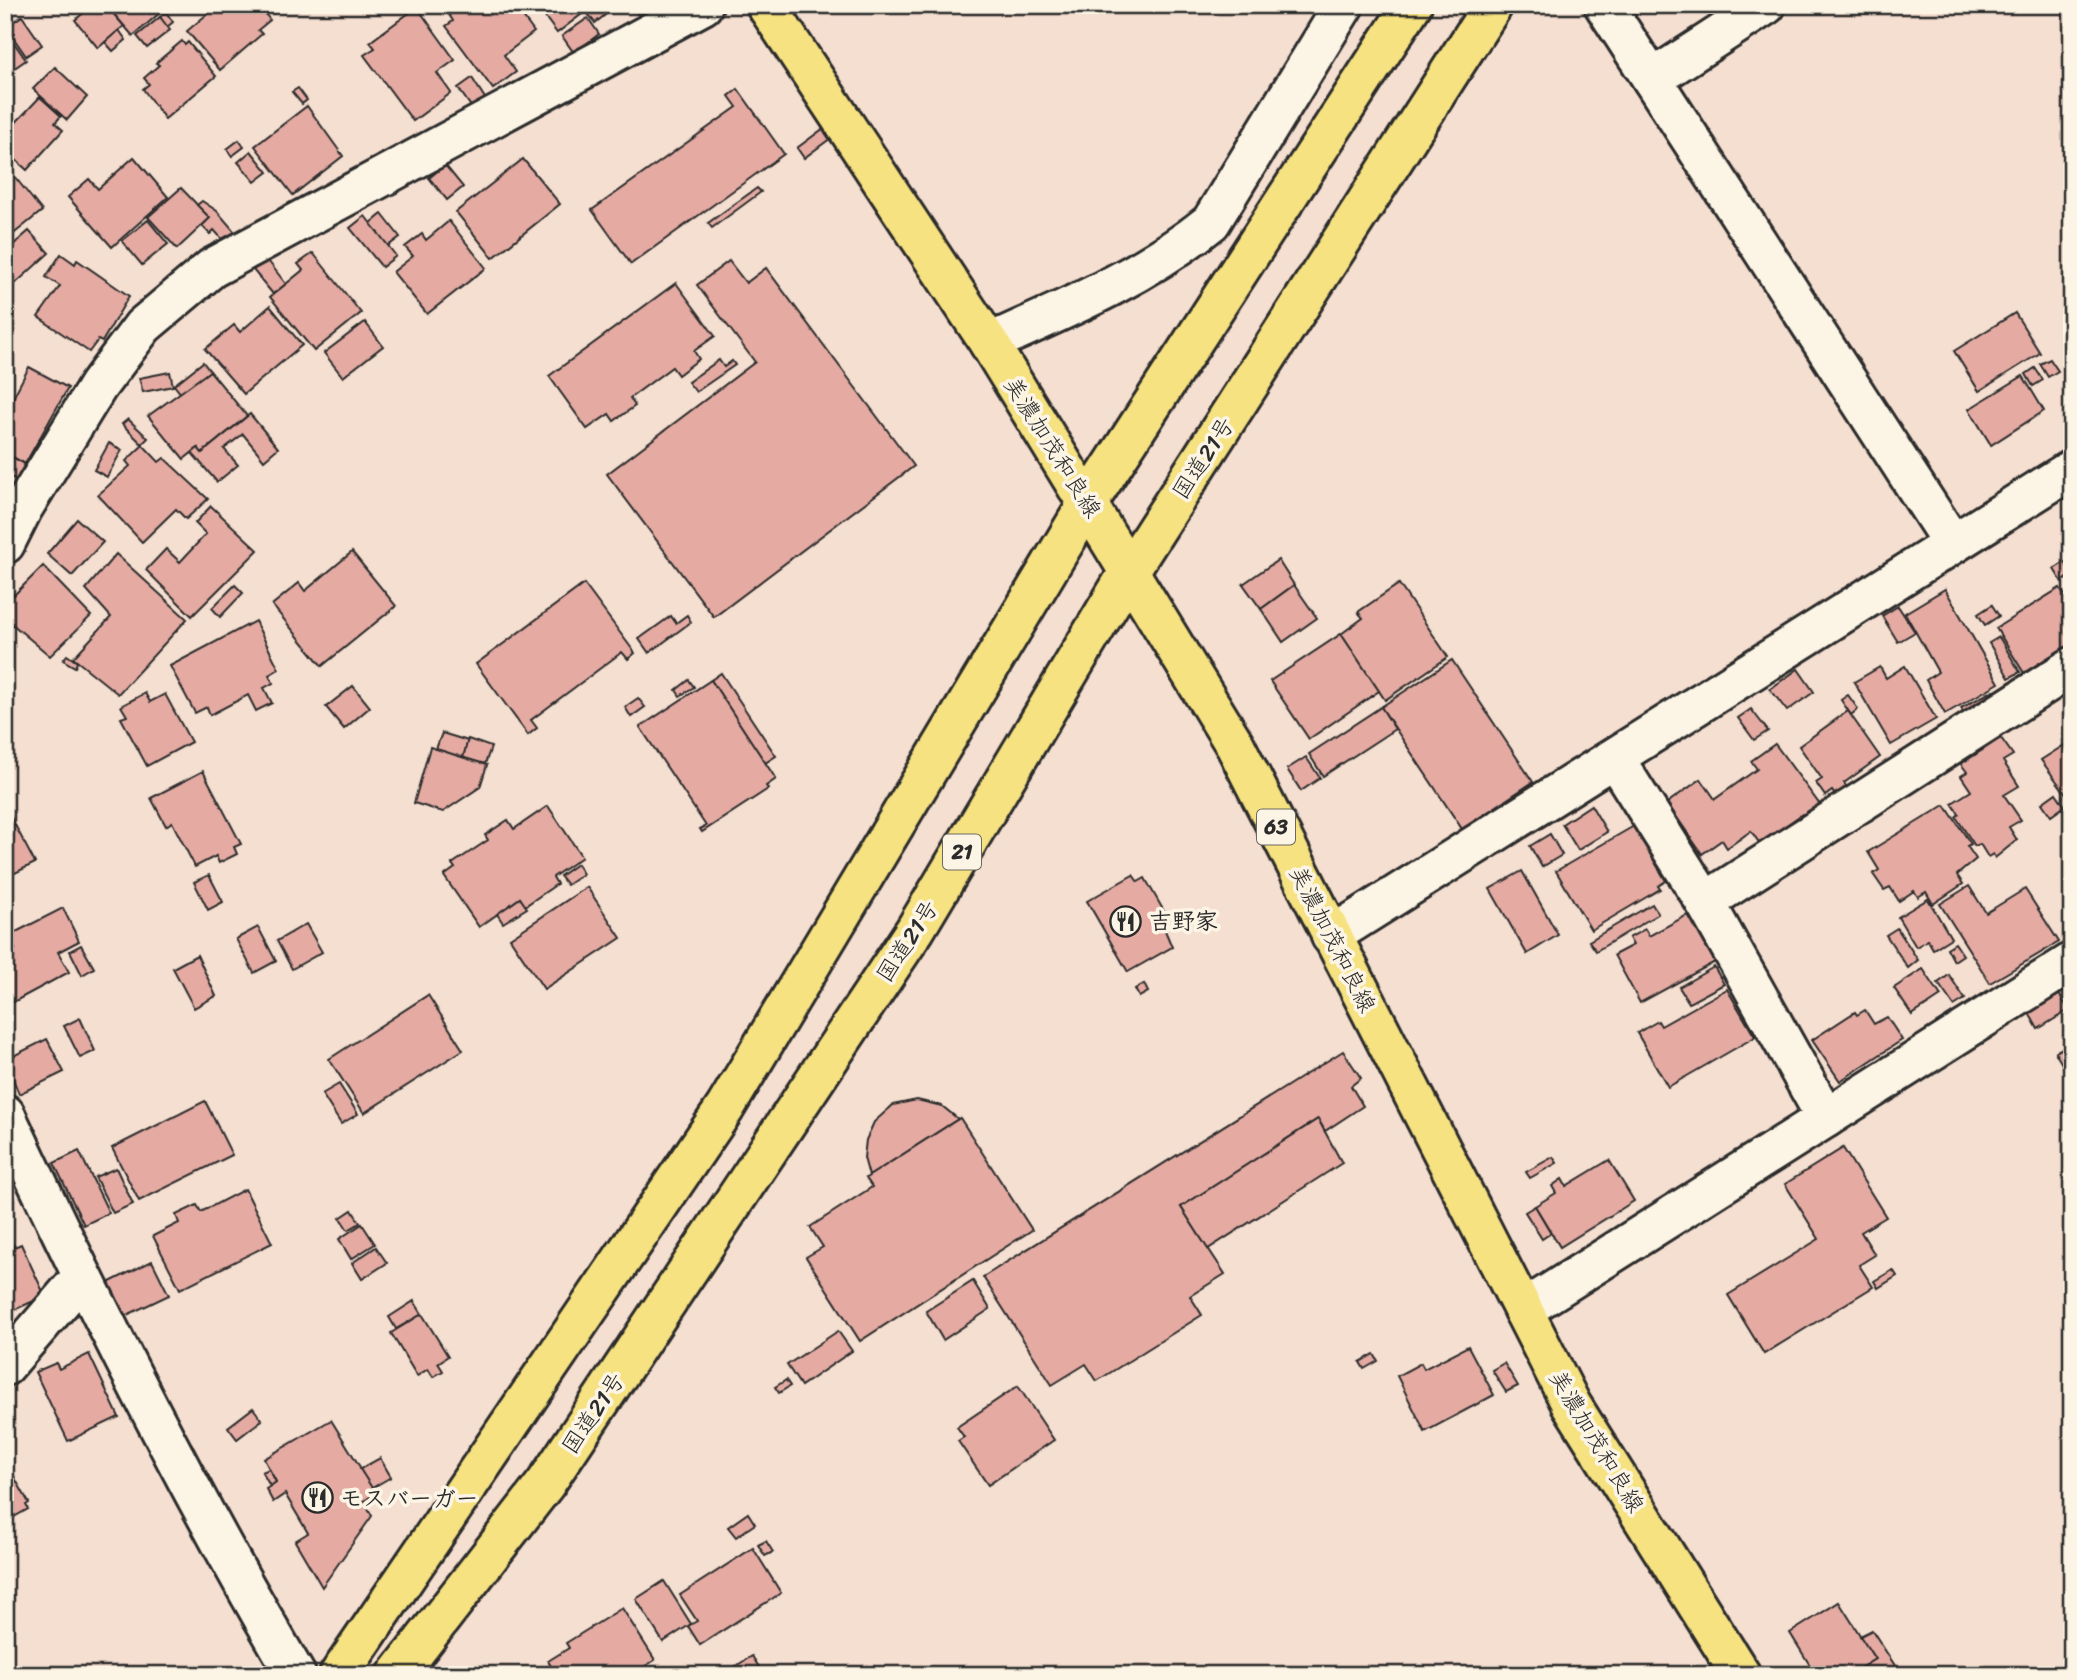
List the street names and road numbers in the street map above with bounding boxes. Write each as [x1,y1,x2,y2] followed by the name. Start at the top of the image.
[993,368,1113,526] street label: 美濃加茂和良線
[1161,408,1246,508] street label: 国道21号
[1257,810,1295,844] road number: 63
[943,834,981,870] road number: 21
[1278,858,1387,1020] street label: 美濃加茂和良線
[865,891,950,991] street label: 国道21号
[1538,1362,1656,1521] street label: 美濃加茂和良線
[551,1364,636,1463] street label: 国道21号

